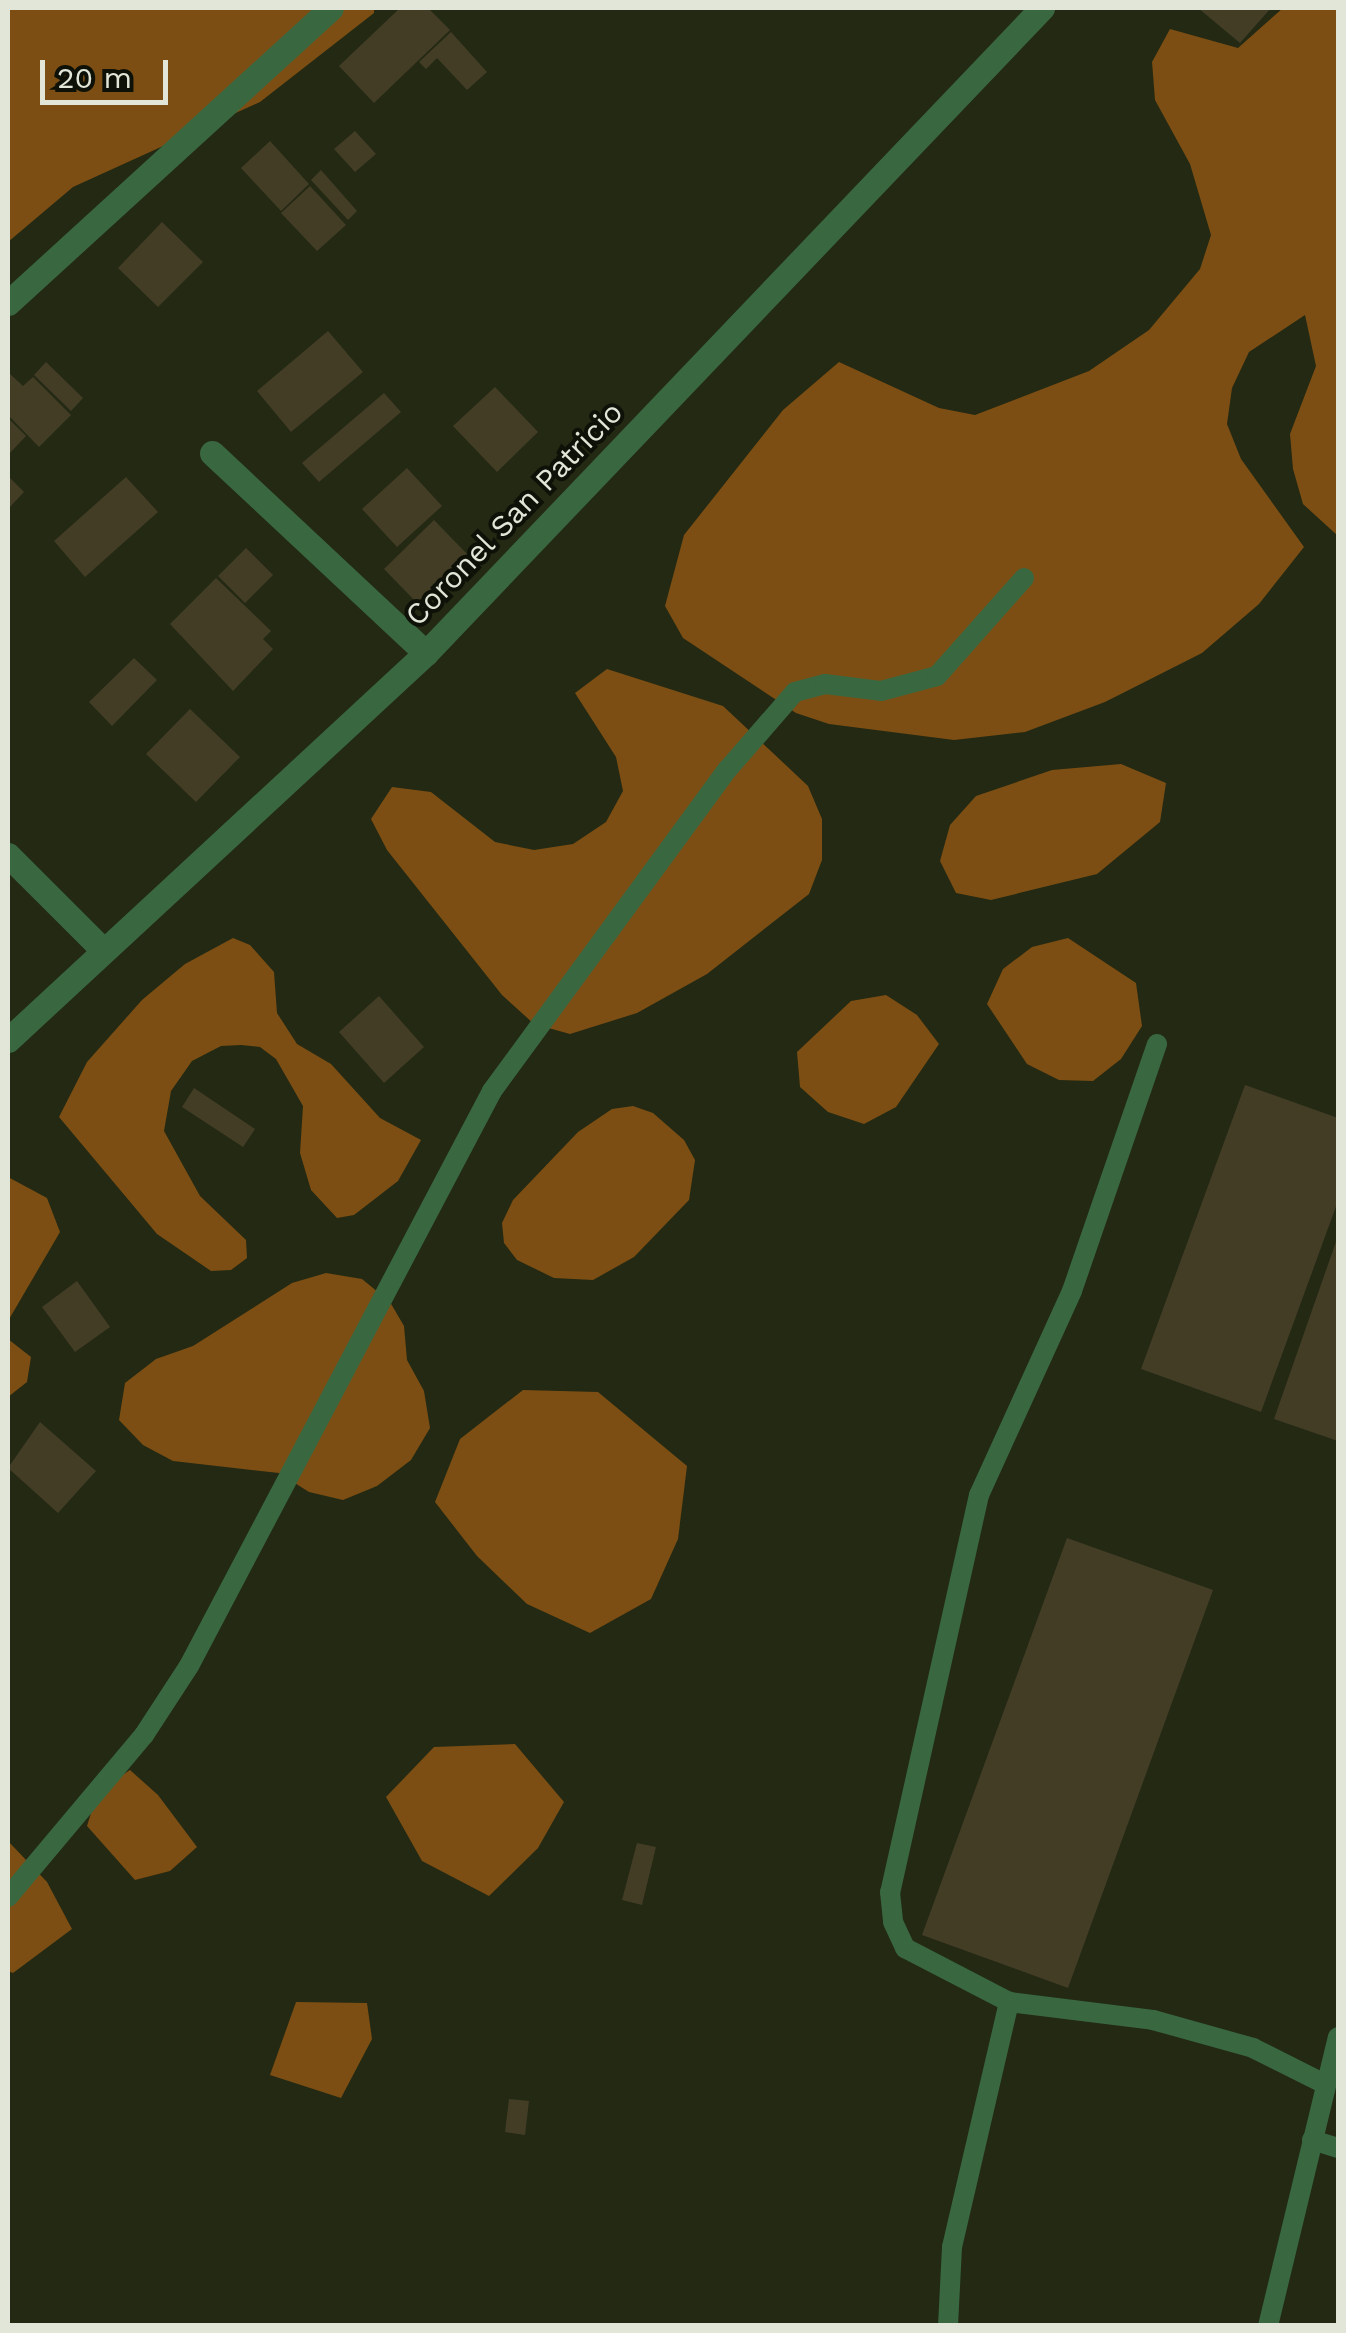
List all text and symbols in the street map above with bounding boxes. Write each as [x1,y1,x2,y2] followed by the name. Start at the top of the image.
[45,40,172,102] scale bar
[57,60,132,95] text: 20 m
[397,394,631,634] street label: Coronel San Patricio

